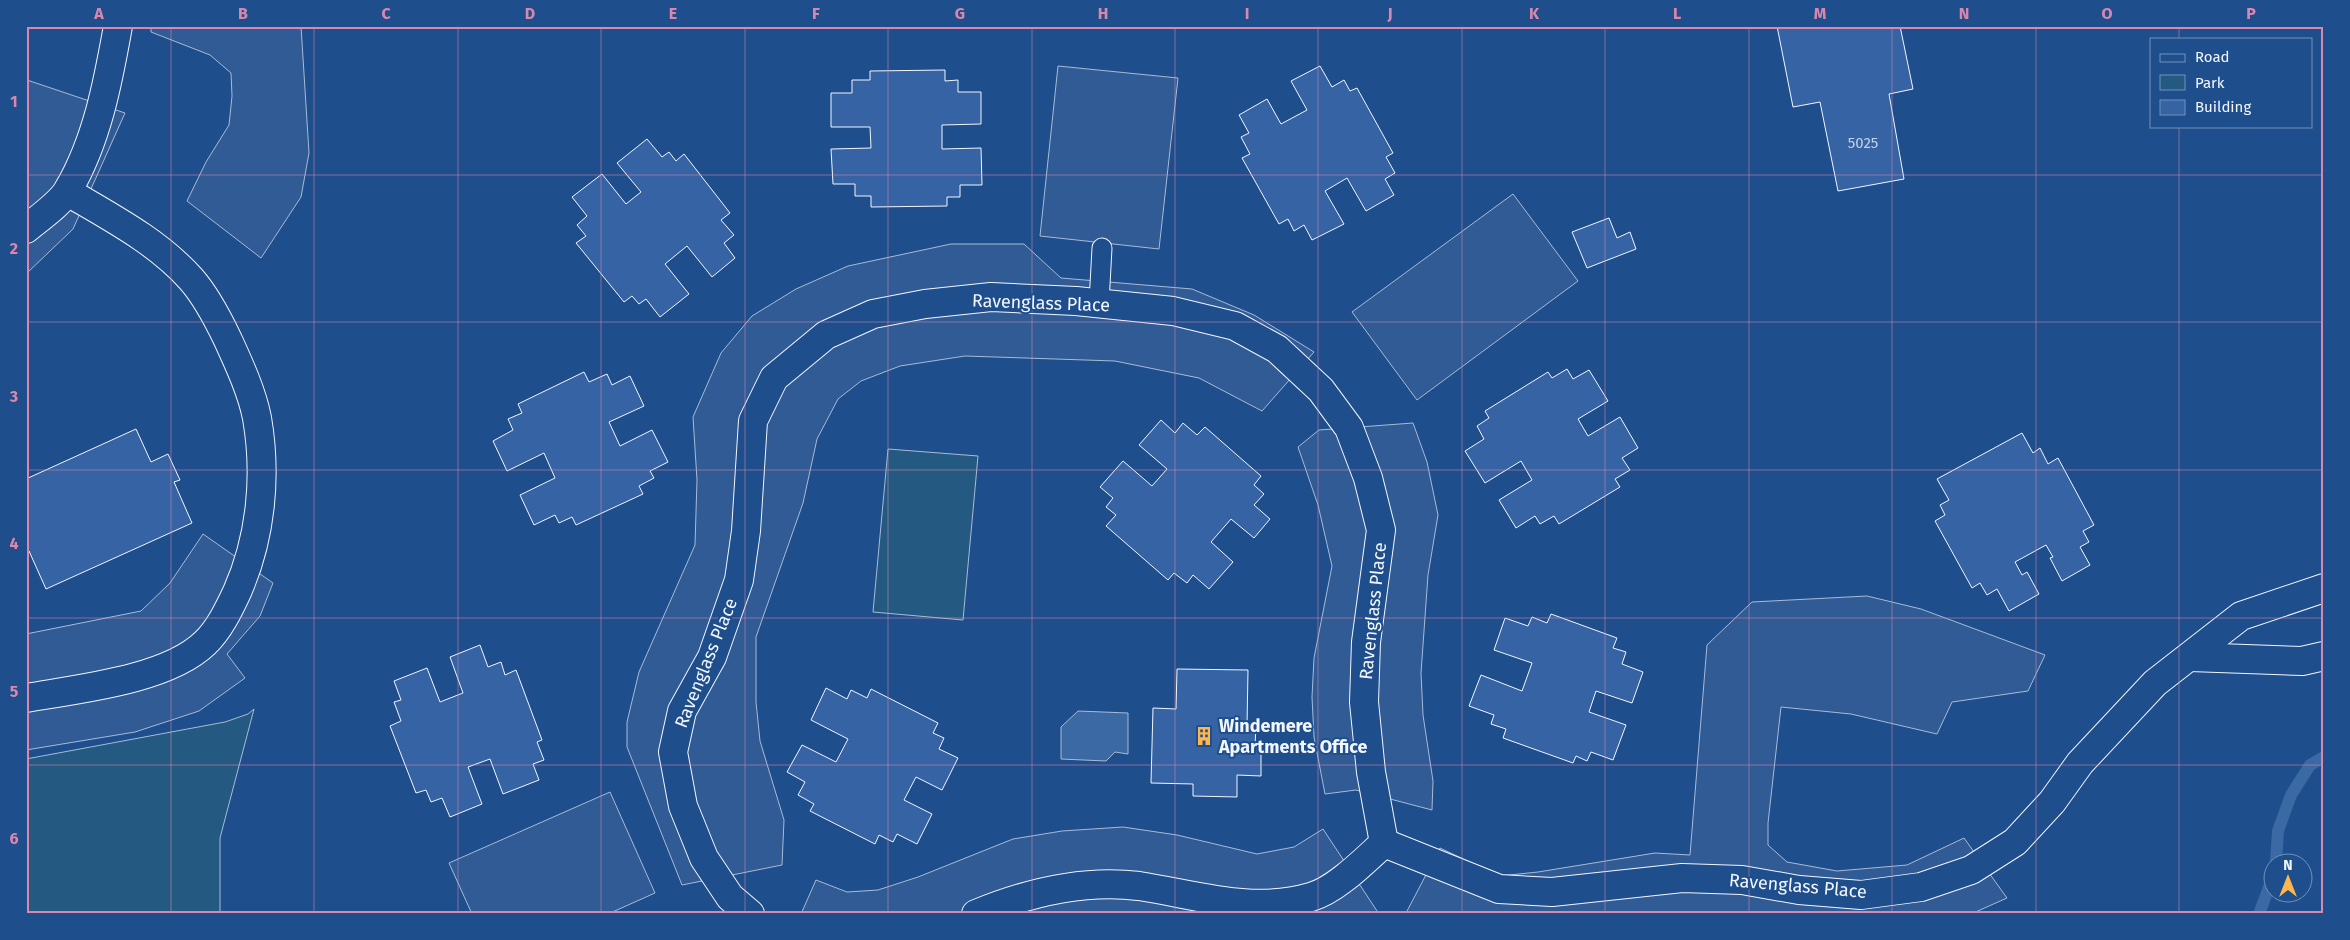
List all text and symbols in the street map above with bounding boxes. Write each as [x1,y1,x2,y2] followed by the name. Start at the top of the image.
[93,4,104,23] text: A
[238,4,248,23] text: B
[381,4,391,23] text: C
[525,4,535,23] text: D
[669,4,677,23] text: E
[812,4,820,23] text: F
[955,4,965,23] text: G
[1098,4,1108,23] text: H
[1245,4,1249,23] text: I
[1386,4,1393,23] text: J
[1529,4,1540,23] text: K
[1673,4,1681,23] text: L
[1814,4,1827,23] text: M
[1959,4,1969,23] text: N
[2101,4,2113,23] text: O
[2246,4,2256,23] text: P
[2150,38,2312,128] legend
[2195,48,2230,66] text: Road
[2195,74,2225,92] text: Park
[10,92,18,111] text: 1
[2195,98,2251,116] text: Building
[1848,134,1878,152] house number: 5025
[10,239,18,258] text: 2
[972,290,1110,316] street label: Ravenglass Place
[9,387,18,406] text: 3
[9,534,19,553] text: 4
[1355,541,1391,681] street label: Ravenglass Place
[670,595,742,731] street label: Ravenglass Place
[10,682,19,701] text: 5
[1218,715,1368,758] place label: Windemere Apartments Office
[1193,725,1215,747] building icon: Windemere Apartments Office
[9,829,19,848] text: 6
[2262,852,2312,902] north arrow
[2283,857,2293,874] text: N
[1728,869,1868,903] street label: Ravenglass Place

